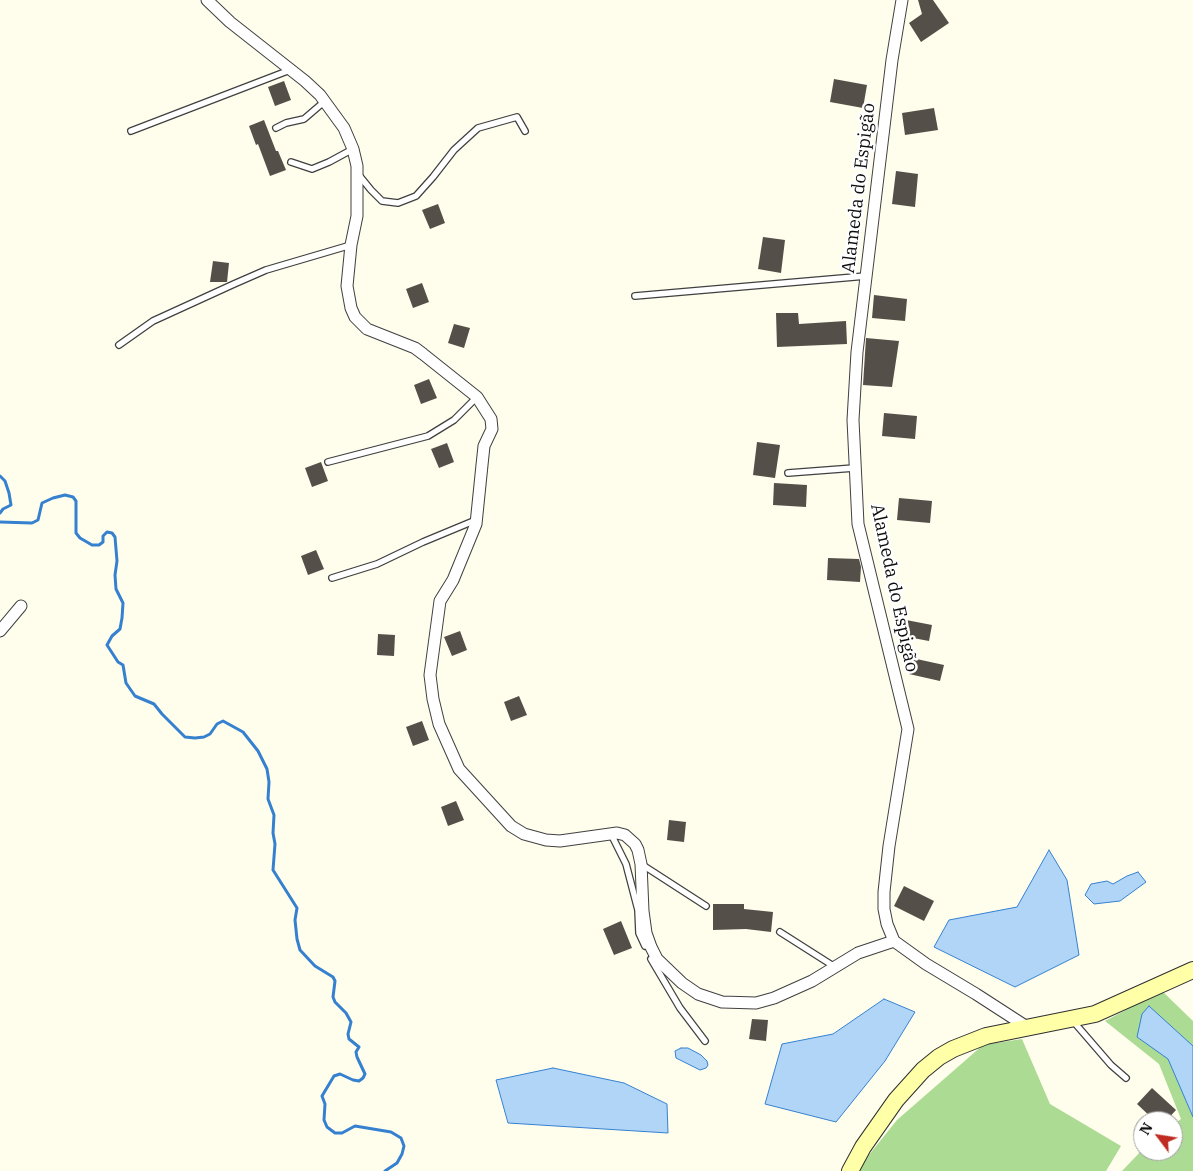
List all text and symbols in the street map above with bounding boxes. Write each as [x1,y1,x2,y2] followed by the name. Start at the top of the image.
[838,102,880,274] street label: Alameda do Espigão
[866,502,922,674] street label: Alameda do Espigão
[1133,1111,1183,1161] north arrow
[1135,1119,1157,1138] text: N

